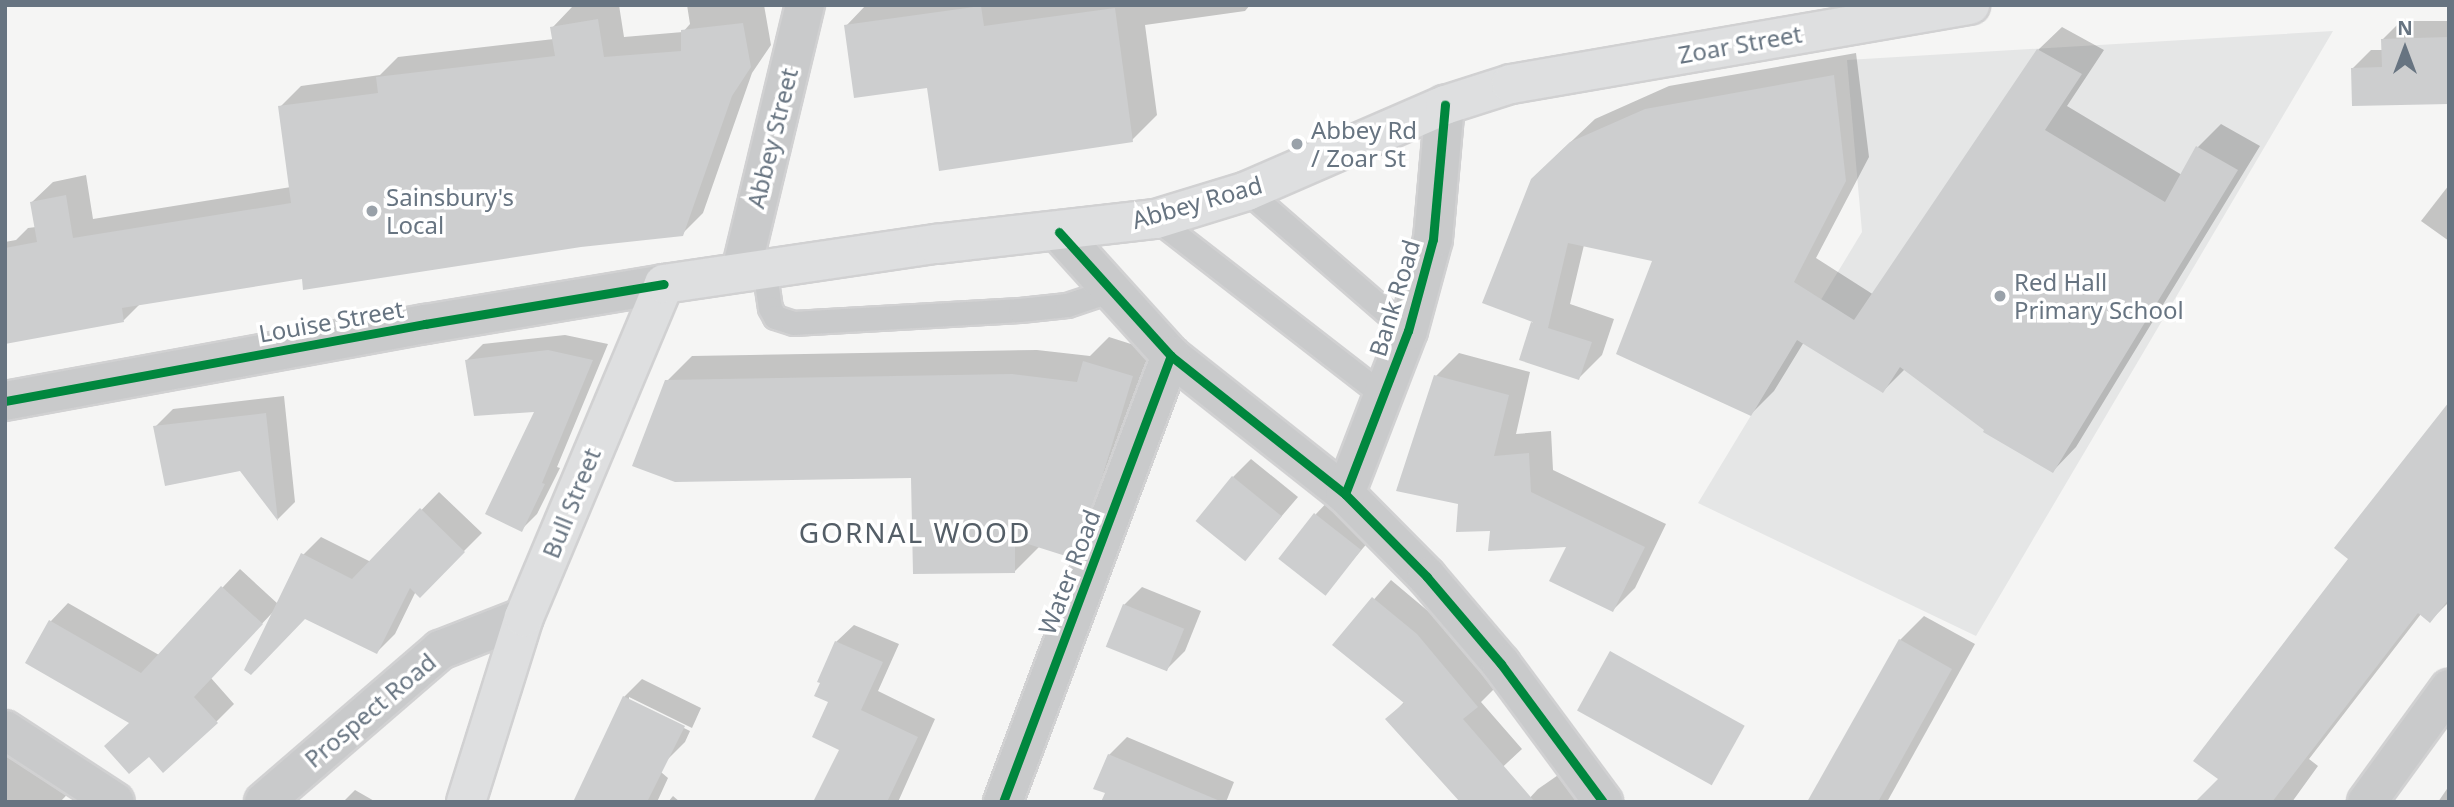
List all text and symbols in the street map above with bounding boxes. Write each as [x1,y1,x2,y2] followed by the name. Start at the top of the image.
[2370,14,2440,84] north arrow
[2397,15,2413,41] text: N
[1676,19,1804,69] street label: Zoar Street
[741,65,803,211] street label: Abbey Street
[1311,116,1417,172] place label: Abbey Rd / Zoar St
[1289,136,1305,152] marker: Abbey Rd / Zoar St
[1129,170,1265,234] street label: Abbey Road
[386,183,514,239] place label: Sainsbury's Local
[364,203,380,219] marker: Sainsbury's Local
[1363,236,1425,360] street label: Bank Road
[2014,268,2184,324] place label: Red Hall Primary School
[1992,288,2008,304] marker: Red Hall Primary School
[256,294,406,348] street label: Louise Street
[536,444,606,562] street label: Bull Street
[1032,506,1106,638] street label: Water Road
[800,515,1030,549] district label: GORNAL WOOD
[299,647,441,773] street label: Prospect Road

